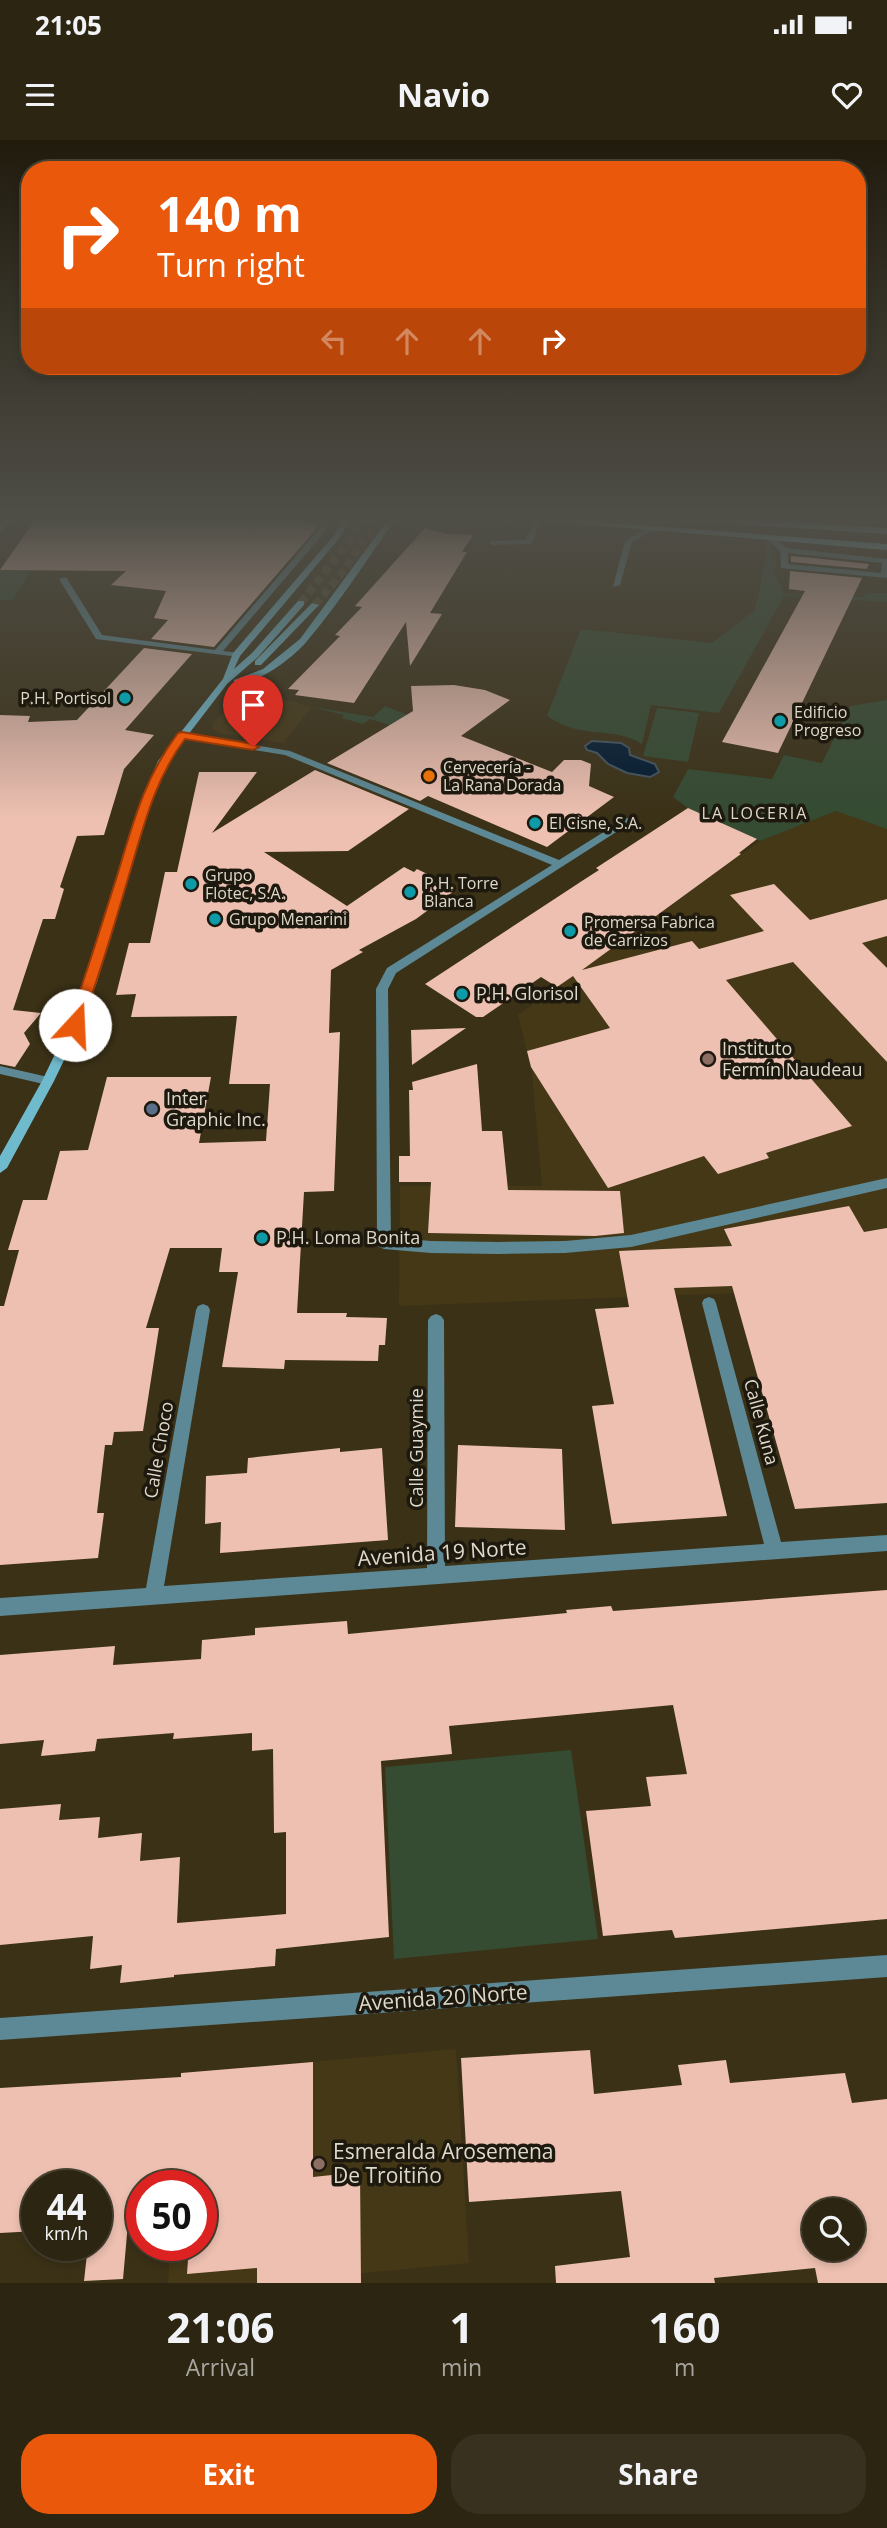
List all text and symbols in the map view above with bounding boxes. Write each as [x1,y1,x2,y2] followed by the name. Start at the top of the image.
[35,7,102,43] text: 21:05
[397,73,490,116] text: Navio
[21,76,59,114] icon: menu
[828,76,866,114] icon: heart
[157,180,302,246] text: 140 m
[42,189,133,280] icon: right
[157,243,305,286] text: Turn right
[315,322,353,360] icon: left
[388,322,426,360] icon: ahead
[461,322,499,360] icon: ahead
[534,322,572,360] icon: right
[223,675,283,747] pin
[234,686,272,724] icon: arrive
[20,687,111,709] place label: P.H. Portisol
[117,690,133,706] marker: P.H. Portisol
[794,701,861,741] place label: Edificio Progreso
[772,713,788,729] marker: Edificio Progreso
[443,756,561,796] place label: Cervecería - La Rana Dorada
[421,768,437,784] marker: Cervecería - La Rana Dorada
[702,802,808,824] district label: LA LOCERIA
[549,812,642,834] place label: El Cisne, S.A.
[527,815,543,831] marker: El Cisne, S.A.
[205,864,285,904] place label: Grupo Flotec, S.A.
[424,872,499,912] place label: P.H. Torre Blanca
[183,876,199,892] marker: Grupo Flotec, S.A.
[402,884,418,900] marker: P.H. Torre Blanca
[229,908,347,930] place label: Grupo Menarini
[207,911,223,927] marker: Grupo Menarini
[584,911,715,951] place label: Promersa Fabrica de Carrizos
[562,923,578,939] marker: Promersa Fabrica de Carrizos
[476,981,579,1005] place label: P.H. Glorisol
[454,986,470,1002] marker: P.H. Glorisol
[38,988,112,1062] position arrow
[722,1036,862,1081] place label: Instituto Fermín Naudeau
[700,1051,716,1067] marker: Instituto Fermín Naudeau
[166,1086,266,1131] place label: Inter Graphic Inc.
[144,1101,160,1117] marker: Inter Graphic Inc.
[276,1225,420,1249] place label: P.H. Loma Bonita
[254,1230,270,1246] marker: P.H. Loma Bonita
[739,1376,785,1467] street label: Calle Kuna
[404,1388,428,1508] street label: Calle Guaymie
[138,1400,178,1500] street label: Calle Choco
[356,1532,527,1572] street label: Avenida 19 Norte
[357,1977,528,2017] street label: Avenida 20 Norte
[333,2137,554,2189] place label: Esmeralda Arosemena De Troitiño
[311,2156,327,2172] marker: Esmeralda Arosemena De Troitiño
[126,2170,217,2261] speed limit sign: 50
[46,2183,87,2230] text: 44
[802,2198,865,2261] map controls
[802,2198,865,2261] button: search
[45,2221,88,2245] text: km/h
[166,2298,274,2355] text: 21:06
[449,2298,474,2355] text: 1
[649,2298,721,2355] text: 160
[186,2351,255,2383] text: Arrival
[441,2351,482,2383] text: min
[674,2351,695,2383] text: m
[21,2434,437,2514] button: Exit
[451,2434,866,2514] button: Share

